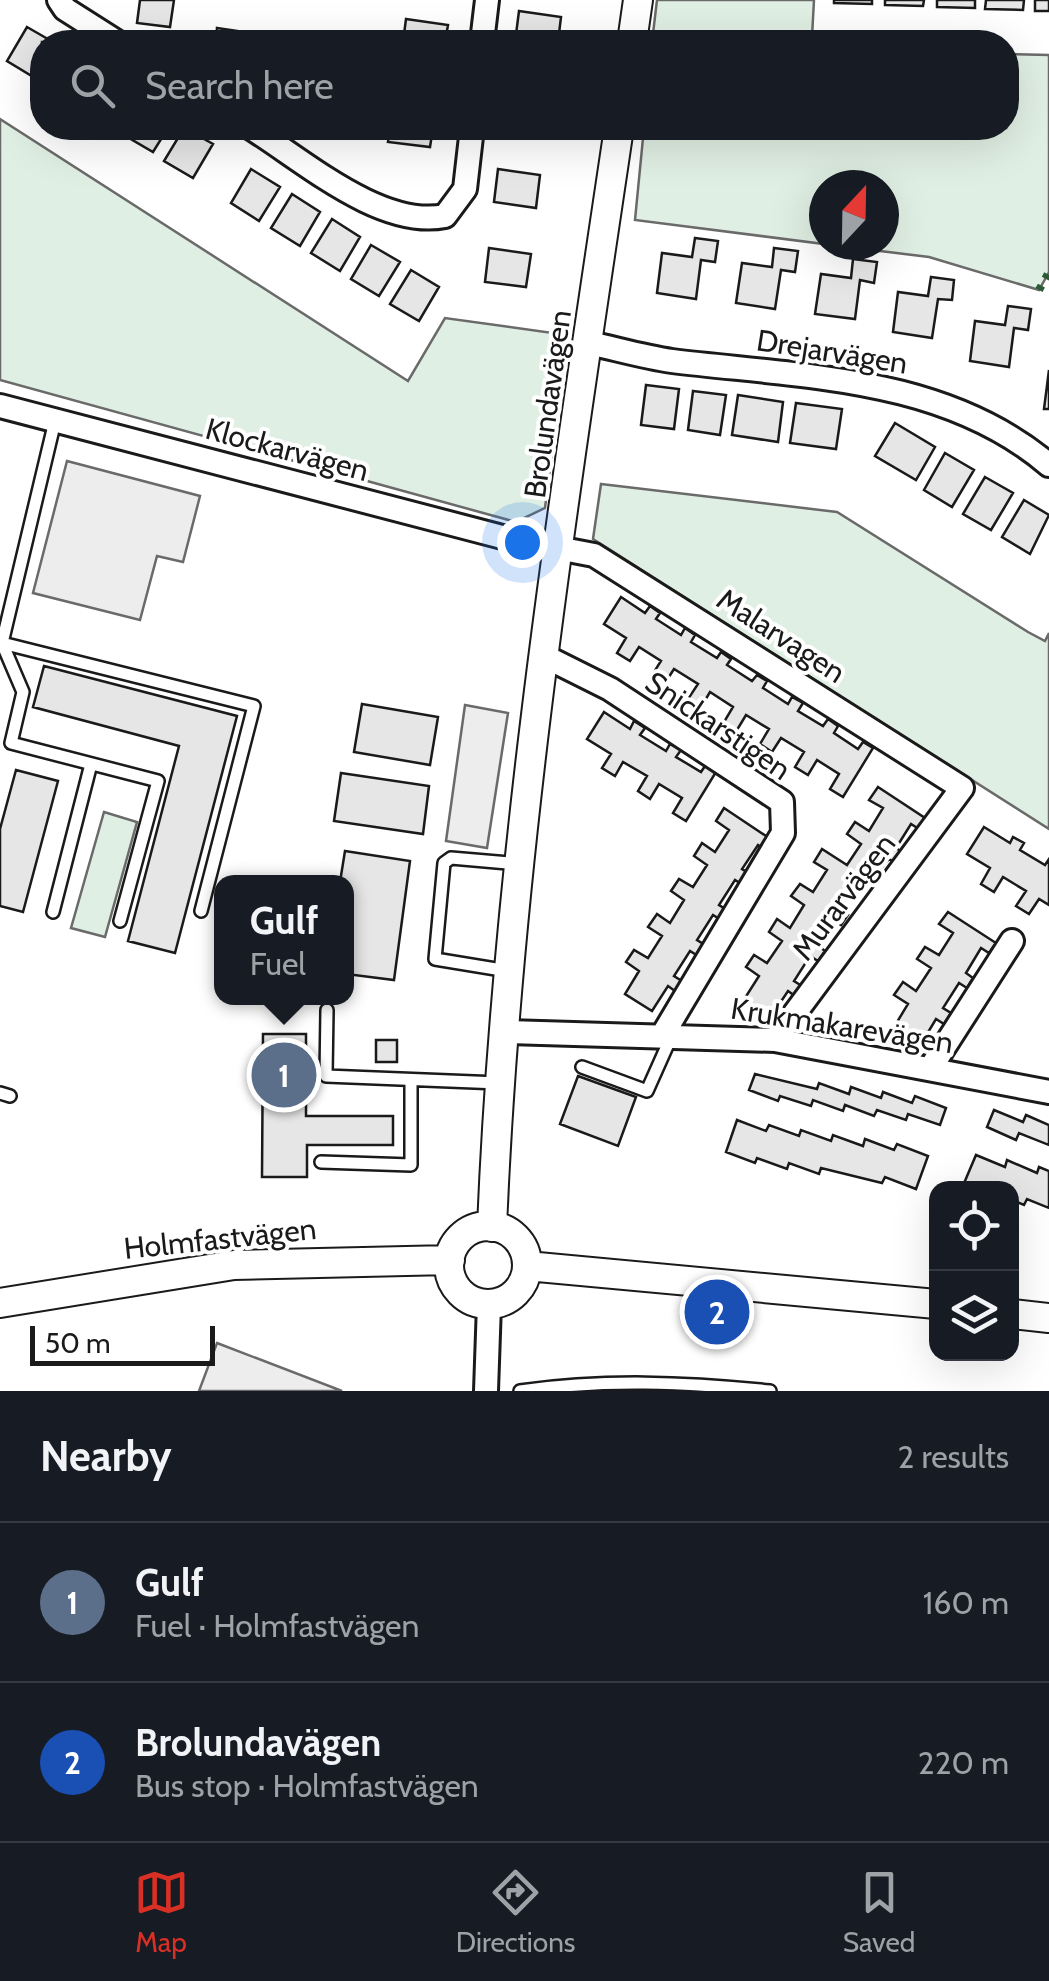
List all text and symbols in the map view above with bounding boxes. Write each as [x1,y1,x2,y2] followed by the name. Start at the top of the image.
[30,30,1019,140] search box
[65,58,120,113] icon: search
[145,62,334,109] text: Search here
[809,170,899,260] north arrow
[516,308,579,500] street label: Brolundavägen
[754,321,910,382] street label: Drejarvägen
[202,410,373,489] street label: Klockarvägen
[497,517,548,568] your location
[710,580,852,691] street label: Malarvagen
[639,663,798,788] street label: Snickarstigen
[784,826,903,967] street label: Murarvägen
[214,875,354,1005] popup
[250,897,318,944] text: Gulf
[250,944,306,983] text: Fuel
[728,990,956,1061] street label: Krukmakarevägen
[252,1038,316,1112] pin: 1
[929,1181,1019,1361] map controls
[929,1181,1019,1271] button: locate
[122,1210,318,1267] street label: Holmfastvägen
[929,1271,1019,1361] button: layers
[684,1274,750,1350] pin: 2
[30,1321,215,1366] scale bar
[45,1326,111,1360] text: 50 m
[40,1430,172,1482] text: Nearby
[898,1437,1009,1476] text: 2 results
[135,1559,204,1606] text: Gulf
[67,1583,78,1622] text: 1
[923,1583,1009,1622] text: 160 m
[135,1606,419,1645] text: Fuel · Holmfastvägen
[135,1719,381,1766] text: Brolundavägen
[64,1743,81,1782] text: 2
[918,1743,1009,1782] text: 220 m
[135,1766,479,1805] text: Bus stop · Holmfastvägen
[134,1865,189,1959] tab: Map
[456,1865,575,1959] tab: Directions
[843,1865,915,1959] tab: Saved

